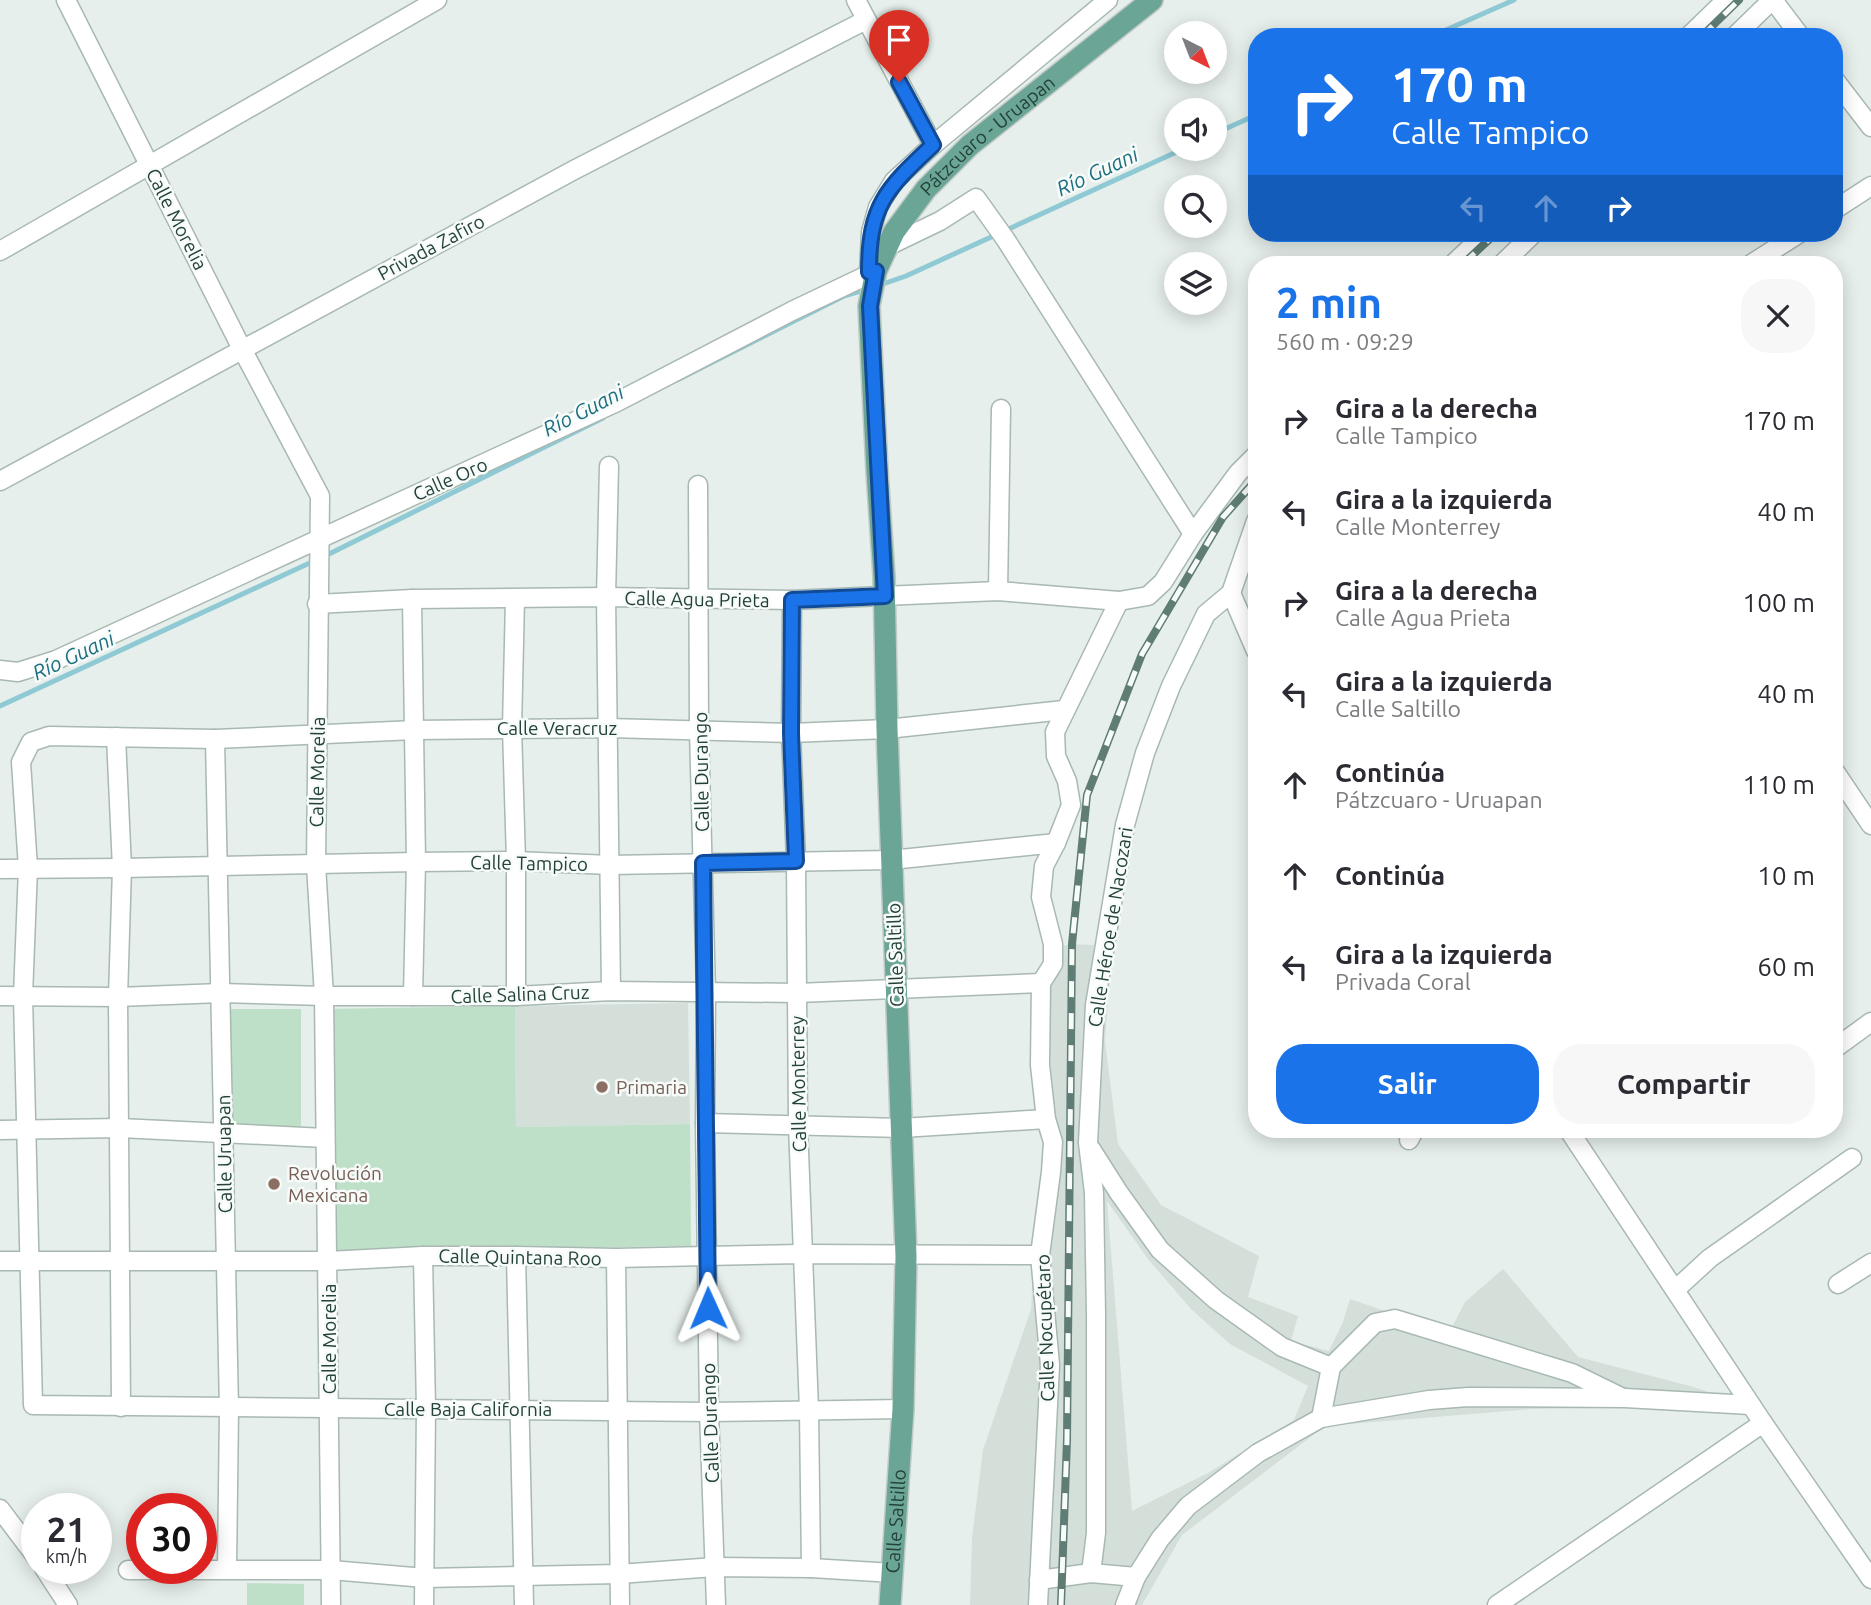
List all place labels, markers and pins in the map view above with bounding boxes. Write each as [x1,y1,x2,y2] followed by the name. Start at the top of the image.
[869,10,929,82] pin
[616,1076,687,1098] place label: Primaria
[594,1079,610,1095] marker: Primaria
[288,1162,382,1206] place label: Revolución Mexicana
[266,1176,282,1192] marker: Revolución Mexicana

